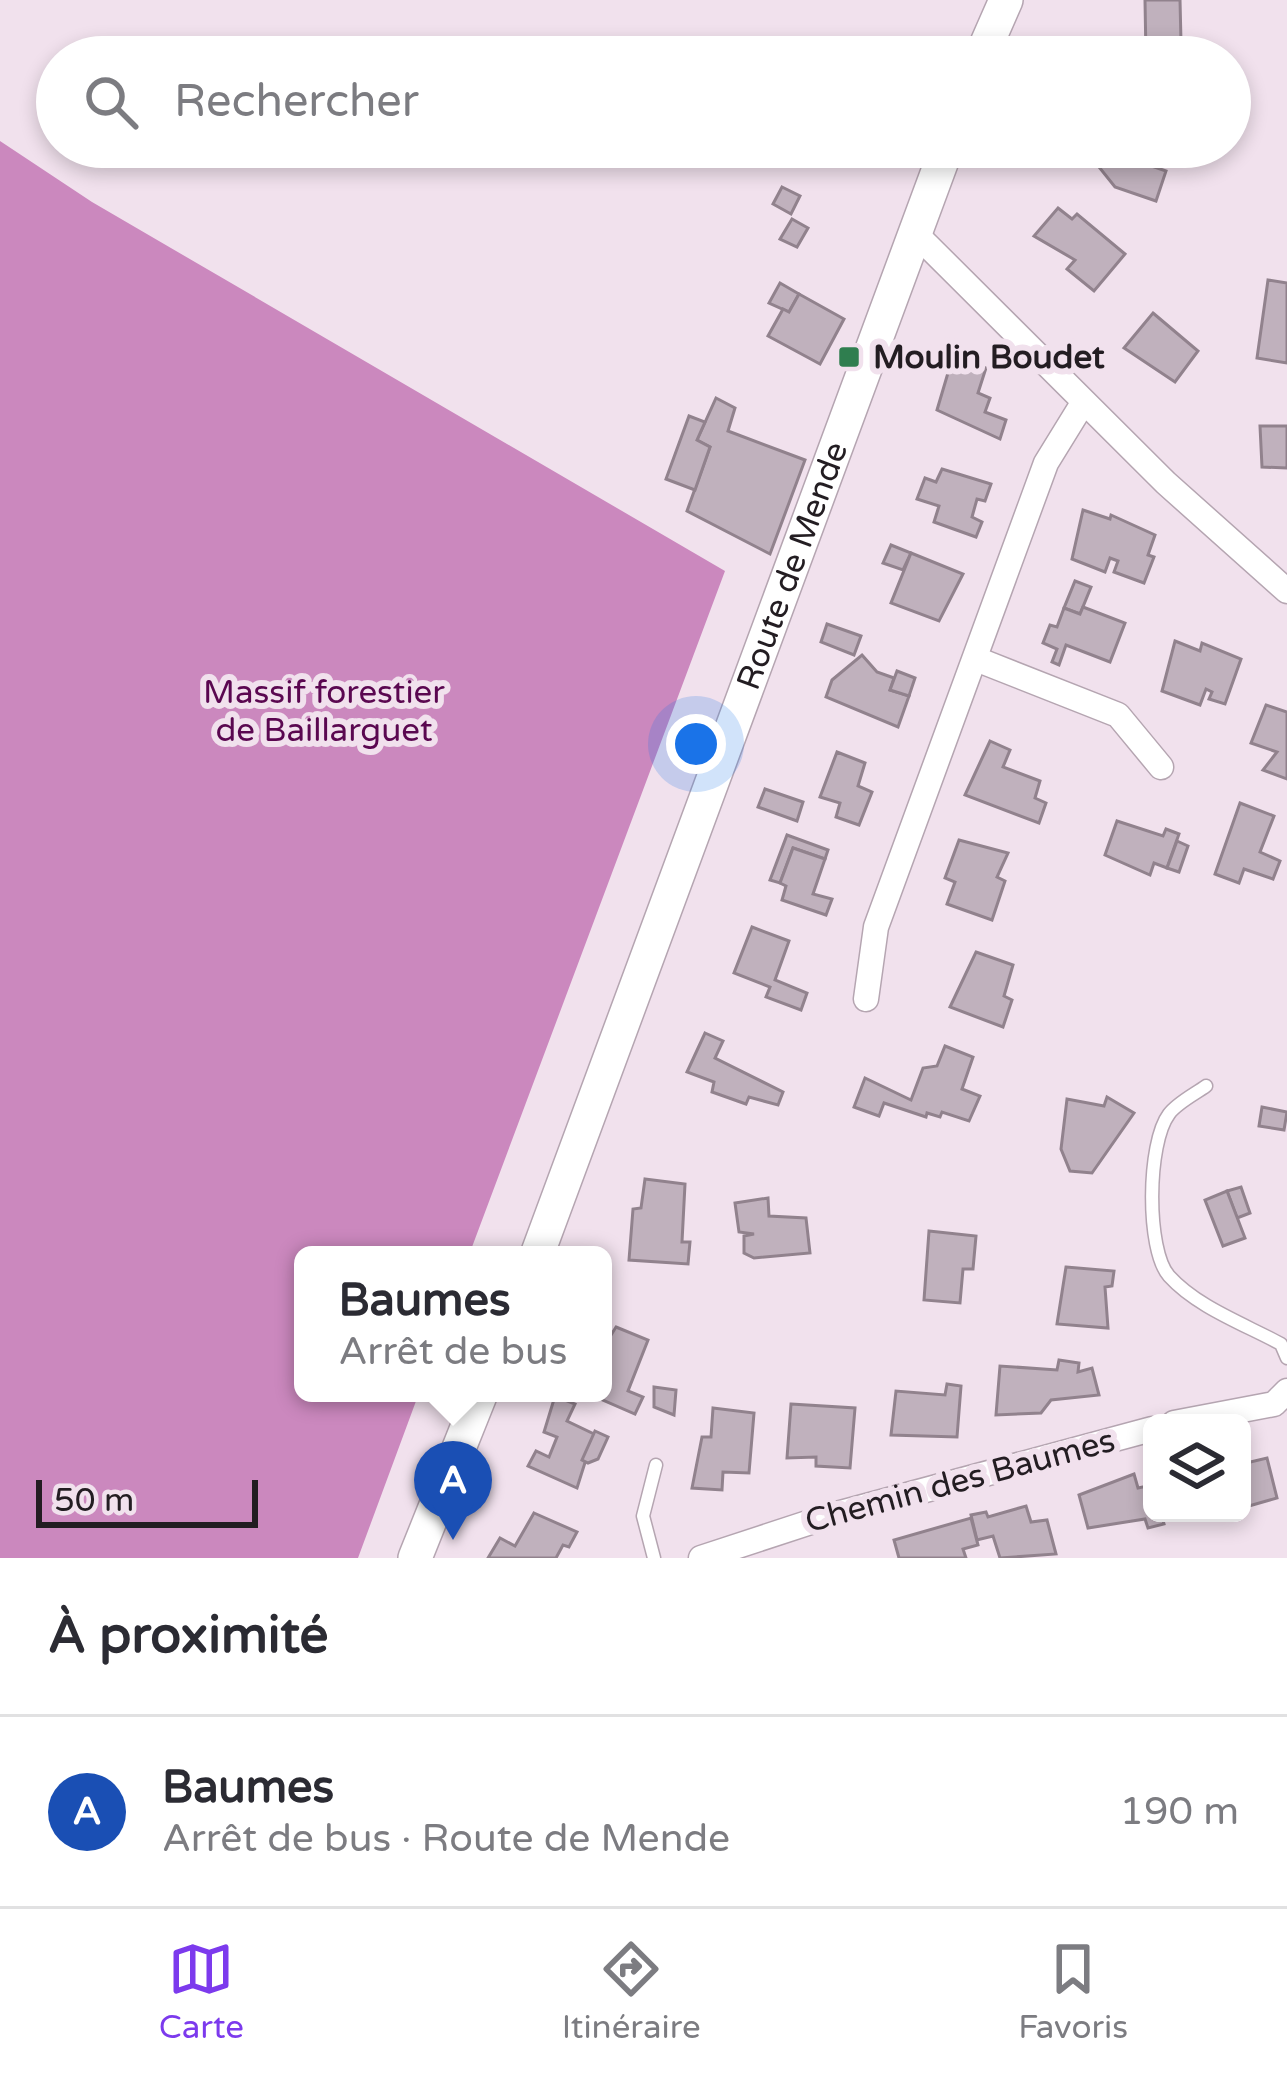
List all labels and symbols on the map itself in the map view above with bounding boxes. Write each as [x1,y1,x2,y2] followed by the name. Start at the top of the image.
[873,338,1105,377] place label: Moulin Boudet
[836,344,862,370] marker: Moulin Boudet
[728,436,856,695] street label: Route de Mende
[203,673,445,750] park label: Massif forestier de Baillarguet
[666,714,726,774] your location
[801,1421,1119,1541] street label: Chemin des Baumes
[414,1441,492,1540] pin: A
[36,1474,258,1527] scale bar

